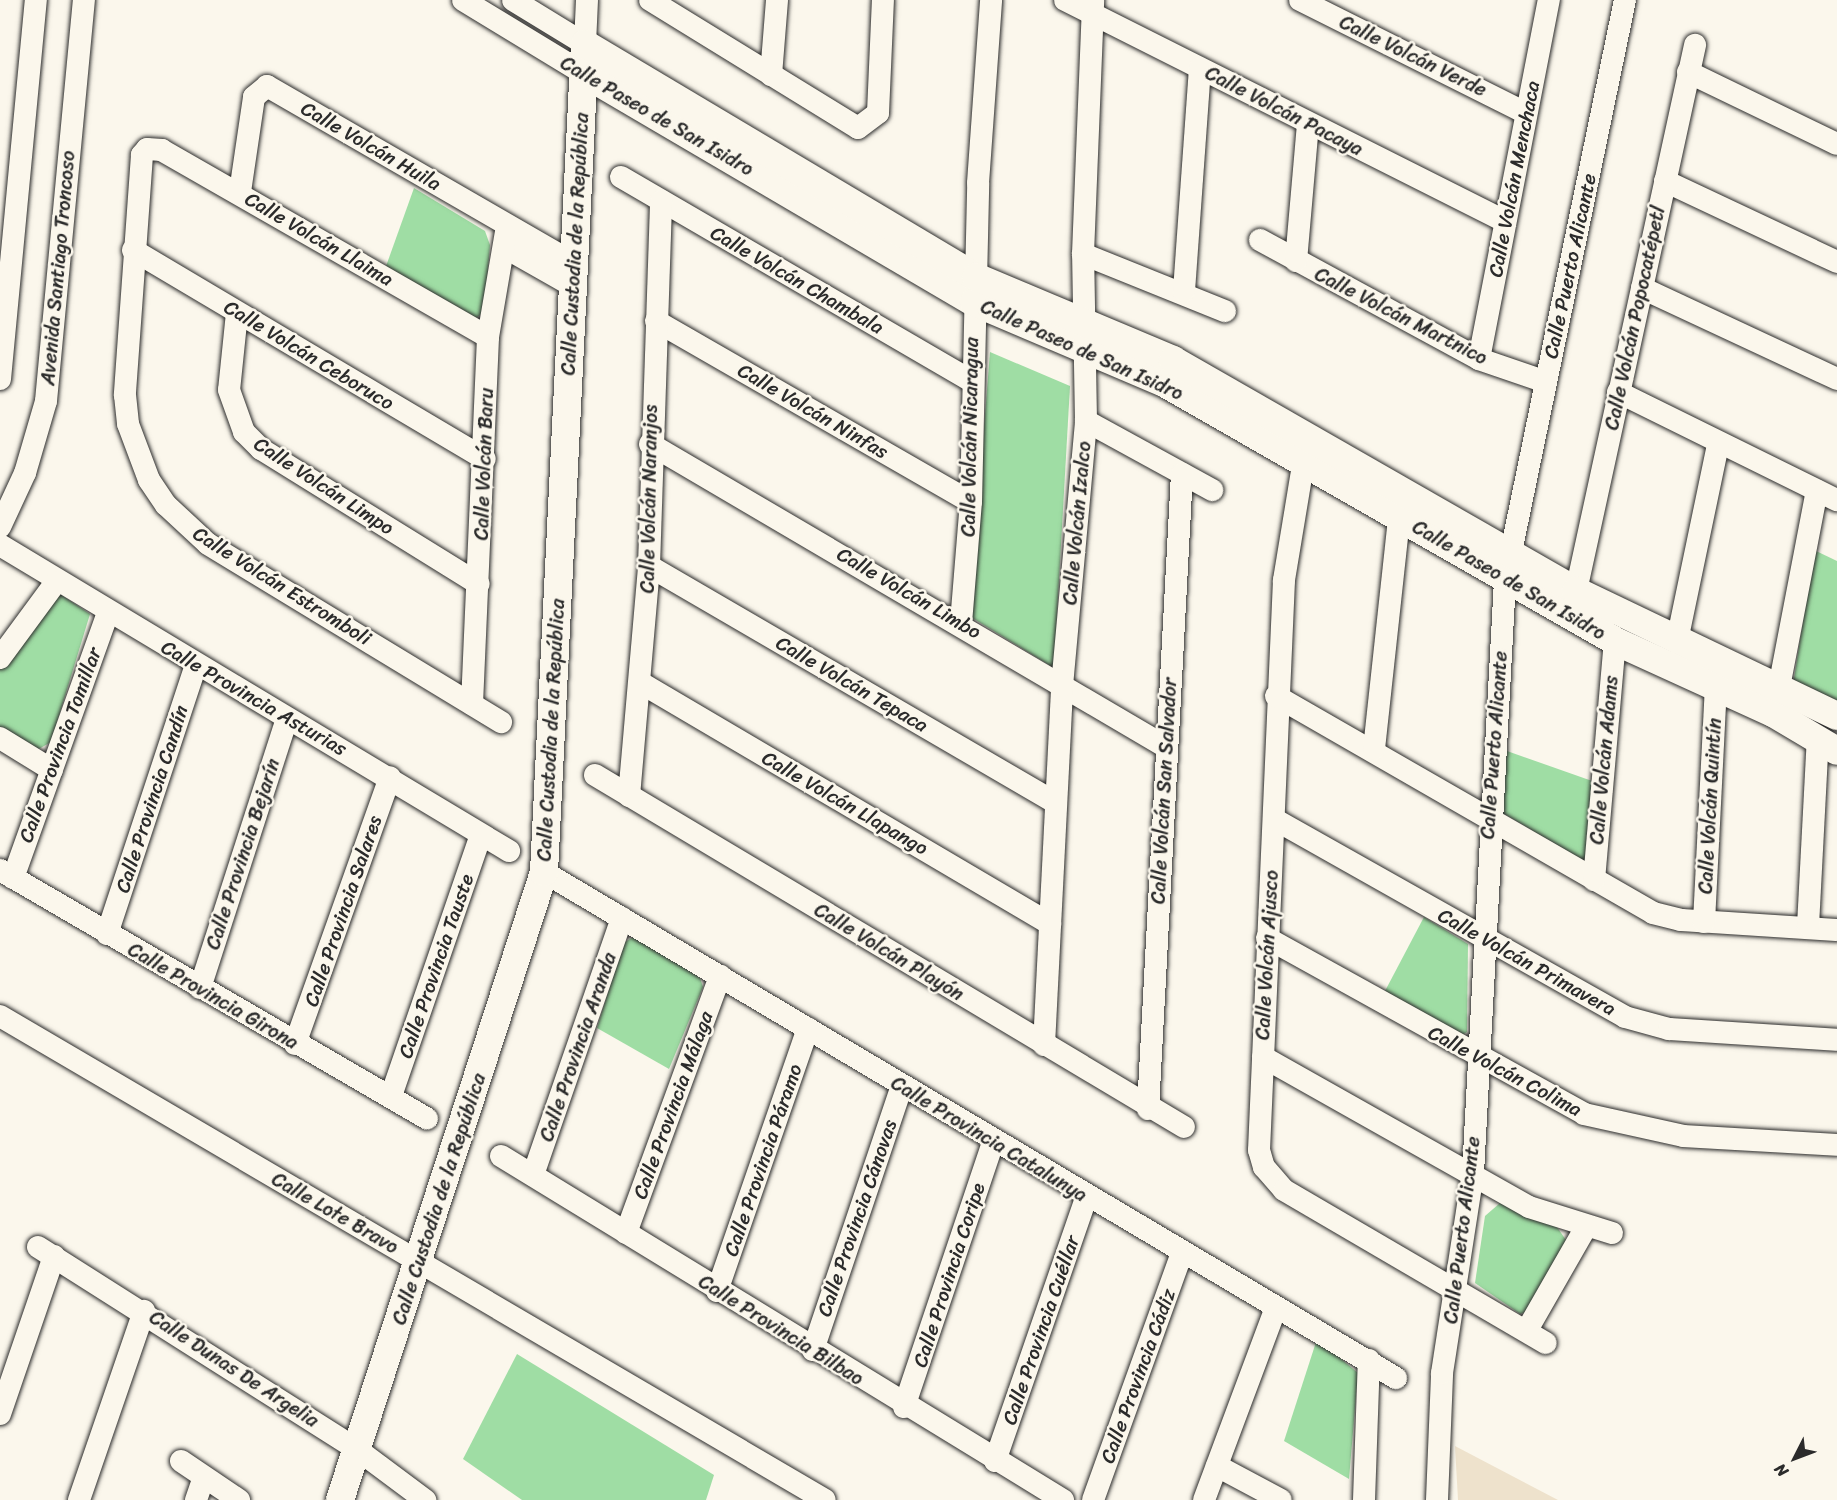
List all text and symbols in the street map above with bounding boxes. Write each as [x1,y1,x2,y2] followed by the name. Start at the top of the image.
[1335,10,1491,102] street label: Calle Volcán Verde
[555,50,759,182] street label: Calle Paseo de San Isidro
[1201,61,1367,161] street label: Calle Volcán Pacaya
[1483,79,1545,279] street label: Calle Volcán Menchaca
[297,96,445,196] street label: Calle Volcán Huila
[556,111,594,377] street label: Calle Custodia de la República
[36,150,80,386] street label: Avenida Santiago Troncoso
[1539,171,1601,361] street label: Calle Puerto Alicante
[241,187,397,291] street label: Calle Volcán Llaima
[1600,204,1670,432] street label: Calle Volcán Popocatépetl
[706,221,888,339] street label: Calle Volcán Chambala
[1310,262,1492,370] street label: Calle Volcán Martnico
[976,294,1188,406] street label: Calle Paseo de San Isidro
[219,295,399,415] street label: Calle Volcán Ceboruco
[956,337,984,537] street label: Calle Volcán Nicaragua
[734,358,892,464] street label: Calle Volcán Ninfas
[469,387,499,541] street label: Calle Volcán Baru
[635,404,663,594] street label: Calle Volcán Naranjos
[249,432,399,540] street label: Calle Volcán Limpo
[1058,440,1096,606] street label: Calle Volcán Izalco
[1407,514,1611,646] street label: Calle Paseo de San Isidro
[188,521,376,651] street label: Calle Volcán Estromboli
[833,542,985,644] street label: Calle Volcán Limbo
[532,597,570,863] street label: Calle Custodia de la República
[772,631,932,737] street label: Calle Volcán Tepaca
[157,635,351,761] street label: Calle Provincia Asturias
[13,644,107,846] street label: Calle Provincia Tomillar
[1475,650,1513,840] street label: Calle Puerto Alicante
[1585,675,1623,845] street label: Calle Volcán Adams
[1146,677,1182,905] street label: Calle Volcán San Salvador
[110,702,194,896] street label: Calle Provincia Candín
[1693,717,1727,895] street label: Calle Volcán Quintín
[758,746,932,860] street label: Calle Volcán Llapango
[201,755,285,953] street label: Calle Provincia Bejarín
[299,812,387,1010] street label: Calle Provincia Salares
[1251,869,1283,1041] street label: Calle Volcán Ajusco
[393,870,479,1062] street label: Calle Provincia Tauste
[810,898,968,1006] street label: Calle Volcán Playón
[1434,903,1620,1021] street label: Calle Volcán Primavera
[123,937,303,1055] street label: Calle Provincia Girona
[534,949,622,1145] street label: Calle Provincia Aranda
[628,1008,718,1202] street label: Calle Provincia Málaga
[1424,1020,1586,1122] street label: Calle Volcán Colima
[719,1060,807,1260] street label: Calle Provincia Páramo
[387,1069,491,1329] street label: Calle Custodia de la República
[886,1071,1092,1207] street label: Calle Provincia Catalunya
[812,1116,902,1320] street label: Calle Provincia Cánovas
[1439,1135,1485,1325] street label: Calle Puerto Alicante
[267,1167,403,1259] street label: Calle Lote Bravo
[908,1180,990,1370] street label: Calle Provincia Coripe
[997,1232,1085,1428] street label: Calle Provincia Cuéllar
[694,1269,868,1391] street label: Calle Provincia Bilbao
[1095,1285,1181,1467] street label: Calle Provincia Cádiz
[145,1305,323,1433] street label: Calle Dunas De Argelia
[1765,1428,1825,1488] north arrow
[1767,1457,1796,1484] text: N

